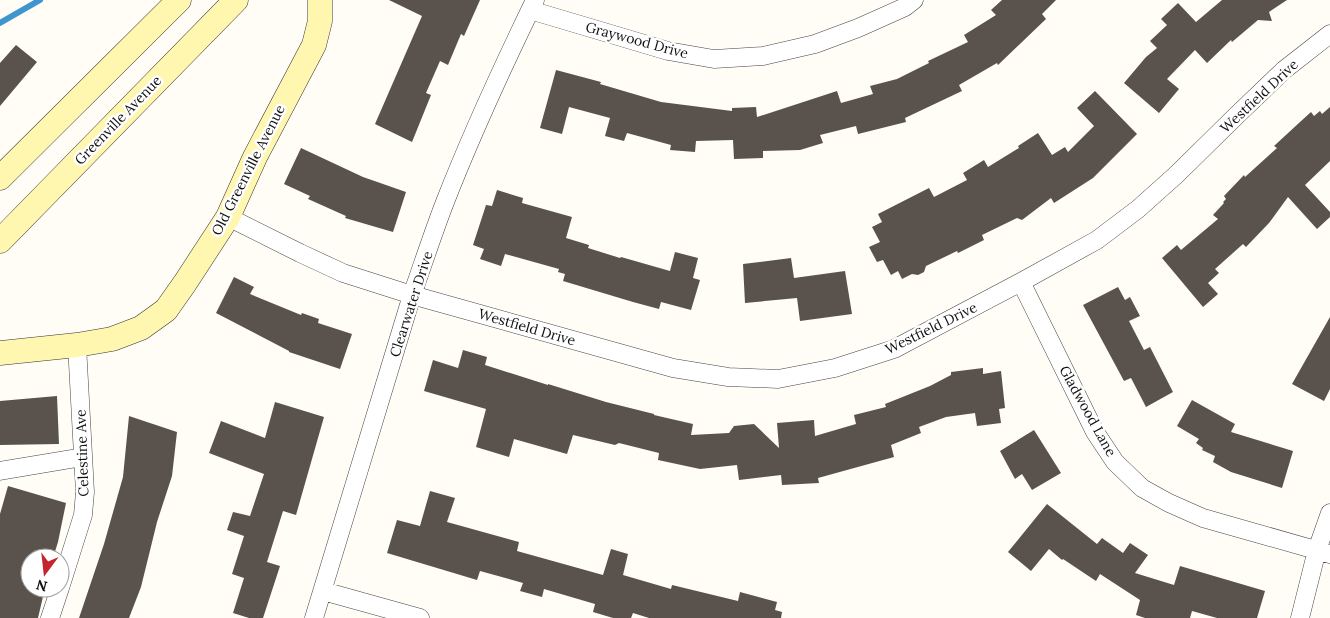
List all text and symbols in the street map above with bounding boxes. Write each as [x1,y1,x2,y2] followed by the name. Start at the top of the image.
[584,18,691,62] street label: Graywood Drive
[1216,55,1302,137] street label: Westfield Drive
[71,71,166,168] street label: Greenville Avenue
[207,101,289,238] street label: Old Greenville Avenue
[385,248,437,359] street label: Clearwater Drive
[882,298,980,358] street label: Westfield Drive
[476,305,578,350] street label: Westfield Drive
[1056,362,1121,460] street label: Gladwood Lane
[71,409,93,497] street label: Celestine Ave
[20,548,70,598] north arrow
[34,575,49,596] text: N

